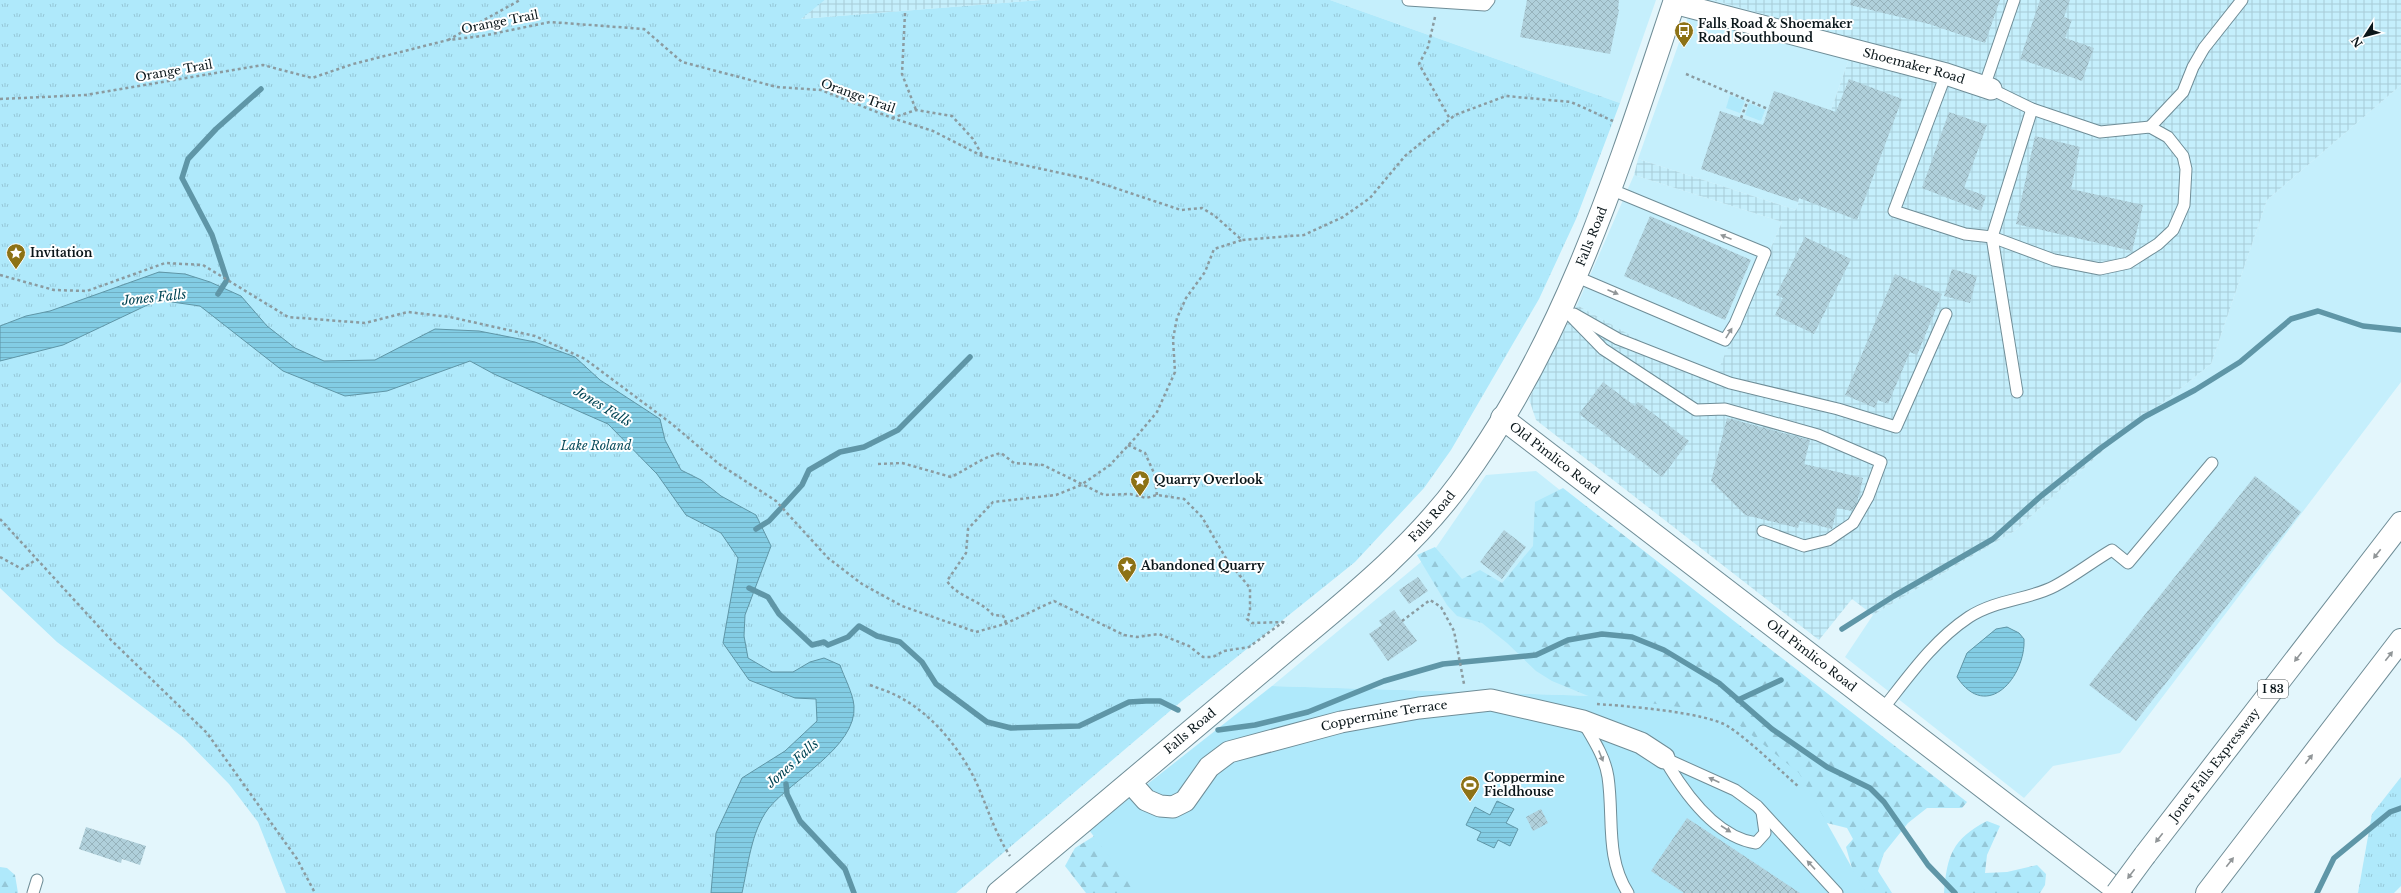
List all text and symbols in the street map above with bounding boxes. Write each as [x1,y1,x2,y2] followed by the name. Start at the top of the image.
[460,7,540,36] street label: Orange Trail
[1698,16,1852,45] place label: Falls Road & Shoemaker Road Southbound
[2345,16,2385,56] north arrow
[1673,20,1695,48] bus stop icon: Falls Road & Shoemaker Road Southbound
[2348,33,2366,50] text: N
[1861,45,1967,87] street label: Shoemaker Road
[134,56,214,85] street label: Orange Trail
[819,75,898,116] street label: Orange Trail
[1573,204,1610,268] street label: Falls Road
[1720,233,1732,239] one-way arrow
[5,242,27,270] place icon: Invitation
[30,245,93,260] place label: Invitation
[120,286,187,309] water label: Jones Falls
[1607,289,1618,295] one-way arrow
[1725,328,1733,338] one-way arrow
[570,382,635,430] water label: Jones Falls
[1507,418,1603,497] street label: Old Pimlico Road
[560,438,632,453] park label: Lake Roland
[1129,469,1151,497] place icon: Quarry Overlook
[1154,472,1264,487] place label: Quarry Overlook
[1405,488,1458,545] street label: Falls Road
[2373,549,2381,560] one-way arrow
[1116,555,1138,583] place icon: Abandoned Quarry
[1140,558,1265,573] place label: Abandoned Quarry
[1764,616,1860,694] street label: Old Pimlico Road
[2384,650,2393,661] one-way arrow
[2294,652,2302,663] one-way arrow
[2258,680,2288,698] road number: I 83
[1319,697,1448,734] street label: Coppermine Terrace
[1161,705,1219,757] street label: Falls Road
[2165,705,2263,826] street label: Jones Falls Expressway
[762,735,822,792] water label: Jones Falls
[1598,750,1604,762] one-way arrow
[2305,753,2314,764] one-way arrow
[1484,770,1565,799] place label: Coppermine Fieldhouse
[1459,774,1481,802] sports icon: Coppermine Fieldhouse
[1708,777,1719,783] one-way arrow
[1720,825,1731,833] one-way arrow
[2155,832,2163,843] one-way arrow
[2226,857,2235,868] one-way arrow
[1806,859,1815,870] one-way arrow
[2127,869,2135,880] one-way arrow

